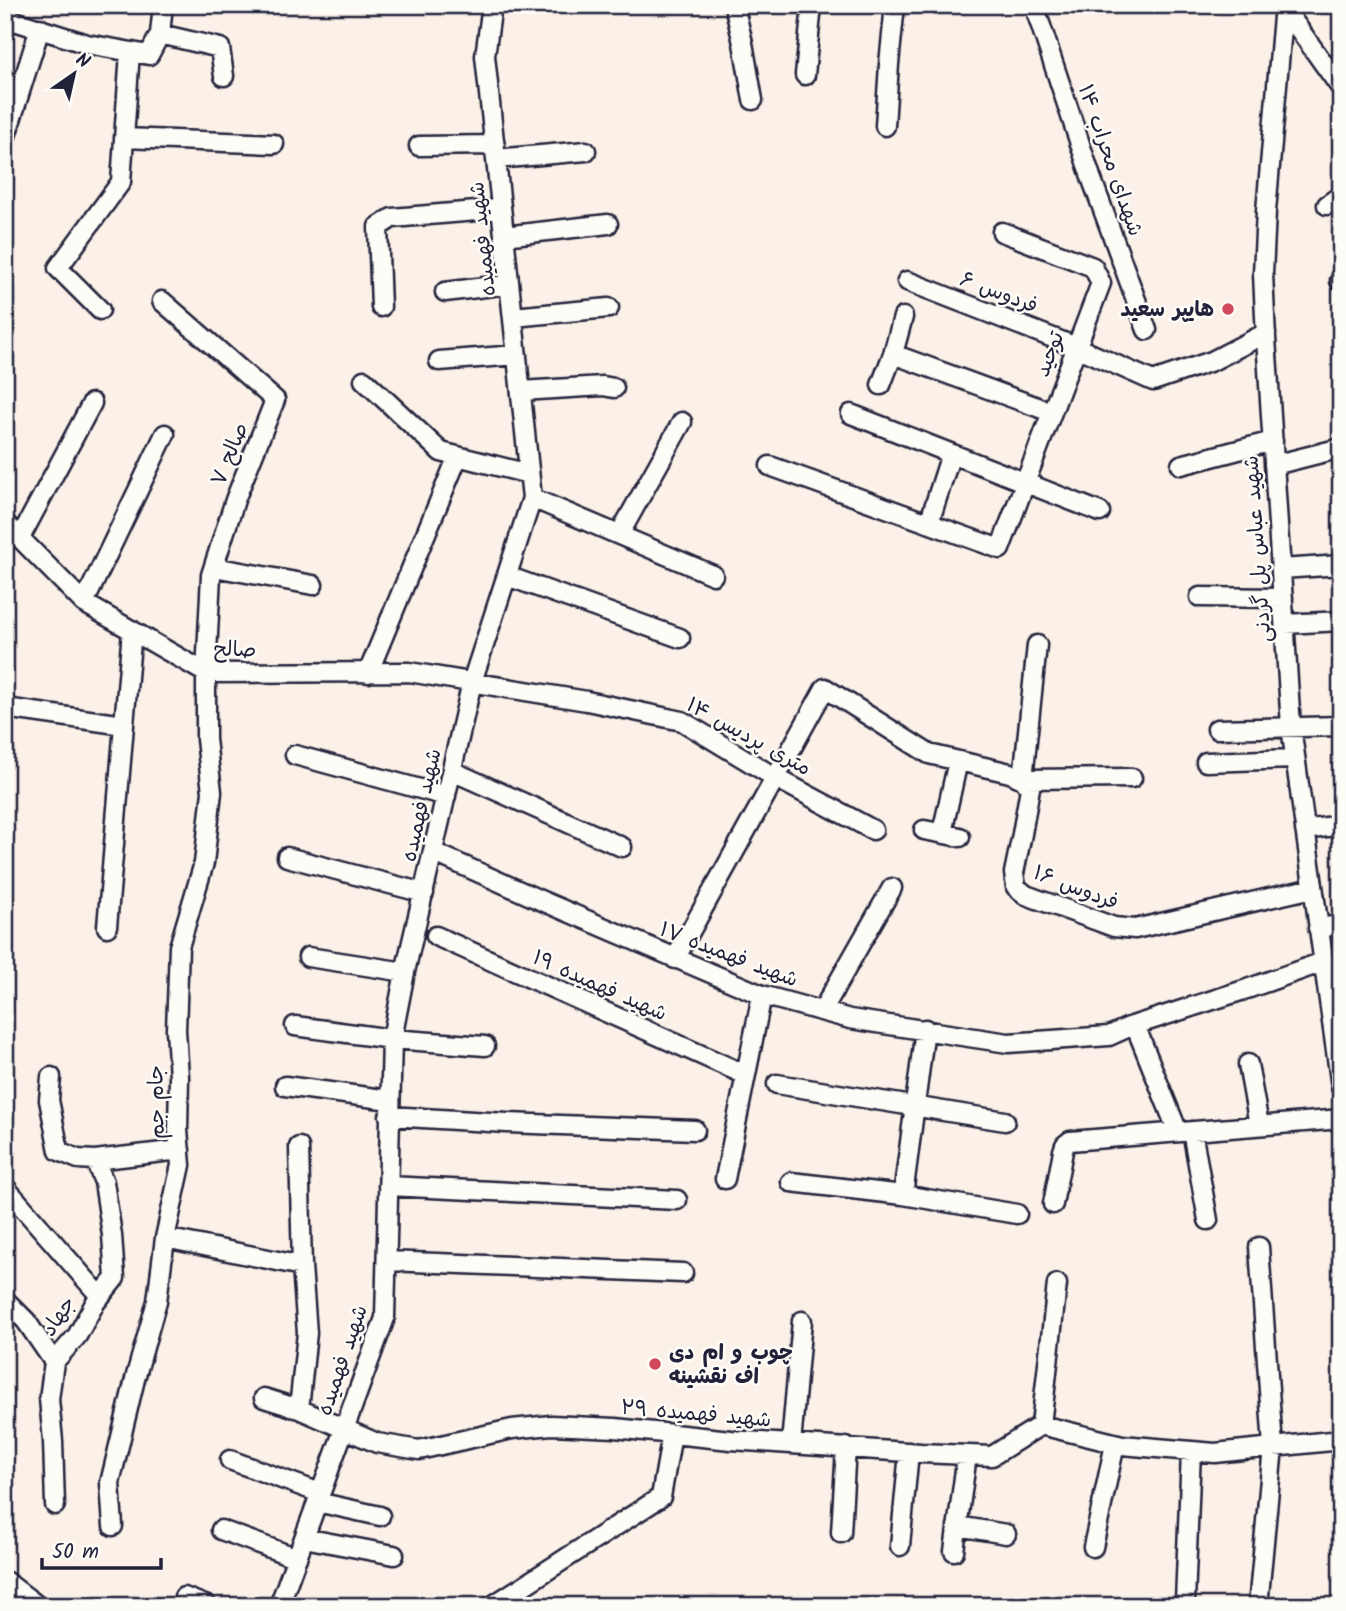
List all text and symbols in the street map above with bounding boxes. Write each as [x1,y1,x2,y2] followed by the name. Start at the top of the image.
[38,38,108,108] north arrow
[69,46,96,77] text: N
[1068,80,1151,241] street label: شهدای محراب ۱۴
[461,180,506,298] street label: شهید فهمیده
[955,263,1042,323] street label: فردوس ۶
[1121,294,1214,327] place label: هایپر سعید
[1220,301,1236,317] marker: هایپر سعید
[1027,326,1074,382] street label: توحید
[203,418,258,491] street label: صالح ۷
[1235,454,1282,644] street label: شهید عباس پل گردنی
[213,634,257,667] street label: صالح
[680,689,817,785] street label: ۱۴ متری پردیس
[393,745,451,865] street label: شهید فهمیده
[1028,857,1123,920] street label: فردوس ۱۶
[654,914,803,997] street label: شهید فهمیده ۱۷
[527,942,672,1031] street label: شهید فهمیده ۱۹
[140,1065,175,1139] street label: جام جم
[34,1290,85,1344] street label: جهاد
[309,1301,378,1420] street label: شهید فهمیده
[669,1337,793,1394] place label: چوب و ام دی اف نقشینه
[647,1356,663,1372] marker: چوب و ام دی اف نقشینه
[619,1391,773,1438] street label: شهید فهمیده ۲۹
[42,1527,161,1571] scale bar
[52,1536,99,1569] text: 50 m

